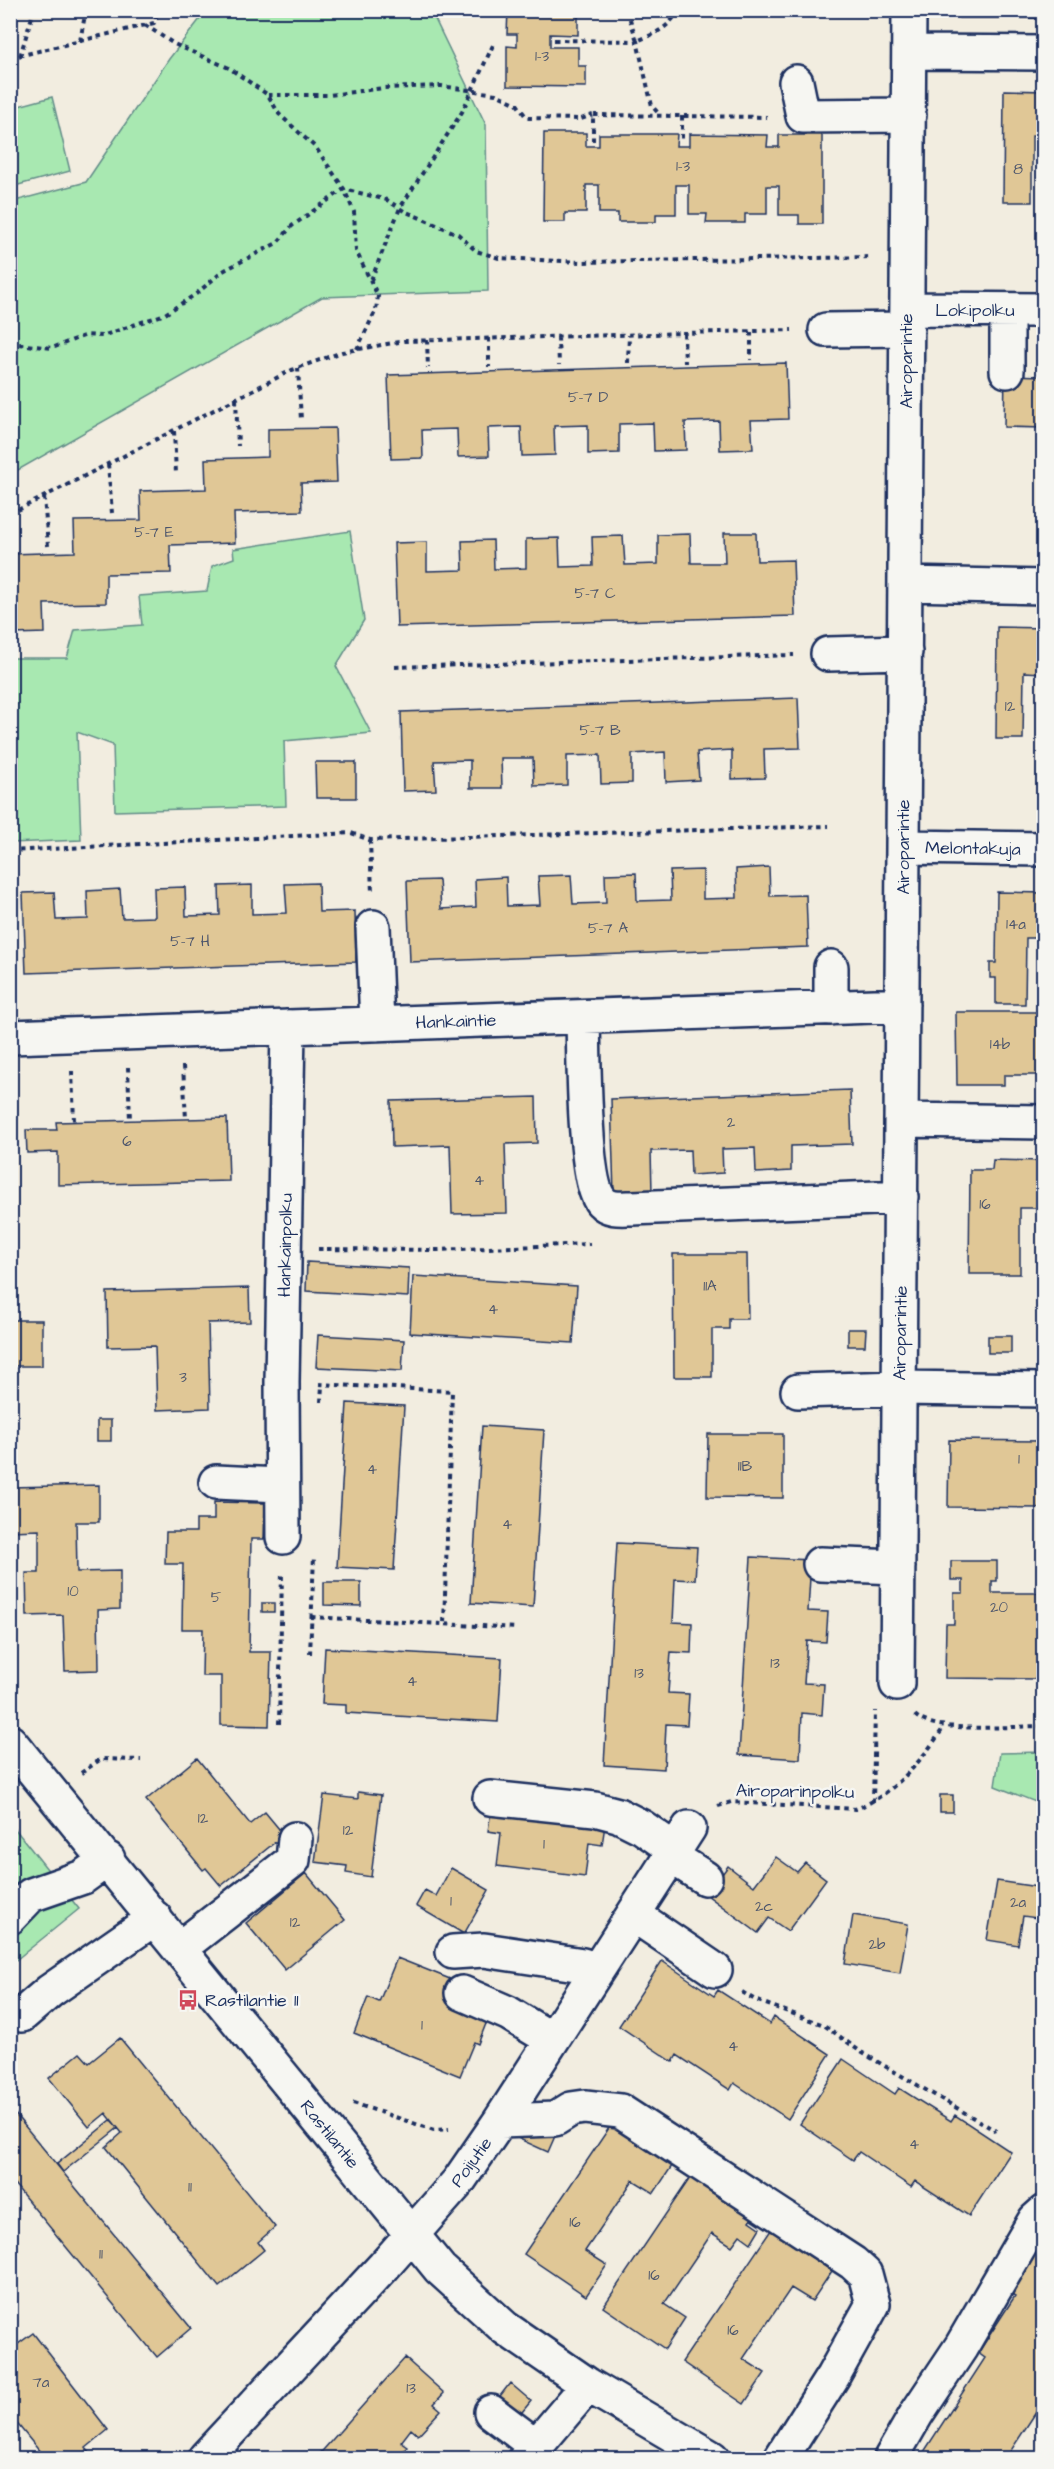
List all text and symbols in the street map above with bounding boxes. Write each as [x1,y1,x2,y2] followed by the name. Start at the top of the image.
[535,46,549,67] house number: 1-3
[676,156,690,177] house number: 1-3
[1013,159,1023,180] house number: 8
[935,298,1015,323] street label: Lokipolku
[894,313,919,408] street label: Airoparintie
[568,387,608,408] house number: 5-7 D
[134,522,174,543] house number: 5-7 E
[574,583,616,604] house number: 5-7 C
[1005,696,1016,717] house number: 12
[579,720,621,741] house number: 5-7 B
[891,799,916,894] street label: Airoparintie
[925,835,1021,862] street label: Melontakuja
[1006,914,1026,935] house number: 14a
[588,918,628,939] house number: 5-7 A
[170,931,210,952] house number: 5-7 H
[415,1008,497,1035] street label: Hankaintie
[990,1034,1011,1055] house number: 14b
[727,1112,736,1133] house number: 2
[122,1131,132,1152] house number: 6
[474,1170,484,1191] house number: 4
[272,1193,299,1297] street label: Hankainpolku
[979,1194,991,1215] house number: 16
[703,1276,717,1297] house number: 11A
[887,1285,914,1381] street label: Airoparintie
[488,1299,498,1320] house number: 4
[179,1367,187,1388] house number: 3
[1018,1449,1020,1470] house number: 1
[738,1456,753,1477] house number: 11B
[367,1459,377,1480] house number: 4
[502,1514,512,1535] house number: 4
[67,1581,79,1602] house number: 10
[211,1587,222,1608] house number: 5
[990,1597,1009,1618] house number: 20
[770,1653,780,1674] house number: 13
[634,1663,644,1684] house number: 13
[407,1671,417,1692] house number: 4
[736,1778,854,1805] street label: Airoparinpolku
[198,1808,209,1829] house number: 12
[343,1820,354,1841] house number: 12
[543,1834,545,1855] house number: 1
[450,1891,452,1912] house number: 1
[1010,1892,1026,1913] house number: 2a
[755,1896,774,1917] house number: 2c
[290,1912,301,1933] house number: 12
[868,1934,886,1955] house number: 2b
[176,1988,200,2012] bus stop icon: Rastilantie 11
[205,1988,299,2013] place label: Rastilantie 11
[421,2015,423,2036] house number: 1
[728,2036,738,2057] house number: 4
[294,2095,365,2174] street label: Rastilantie
[445,2132,498,2192] street label: Poijutie
[909,2134,919,2155] house number: 4
[188,2177,192,2198] house number: 11
[569,2212,581,2233] house number: 16
[99,2244,103,2265] house number: 11
[648,2265,660,2286] house number: 16
[727,2320,739,2341] house number: 16
[33,2372,50,2393] house number: 7a
[406,2378,416,2399] house number: 13

